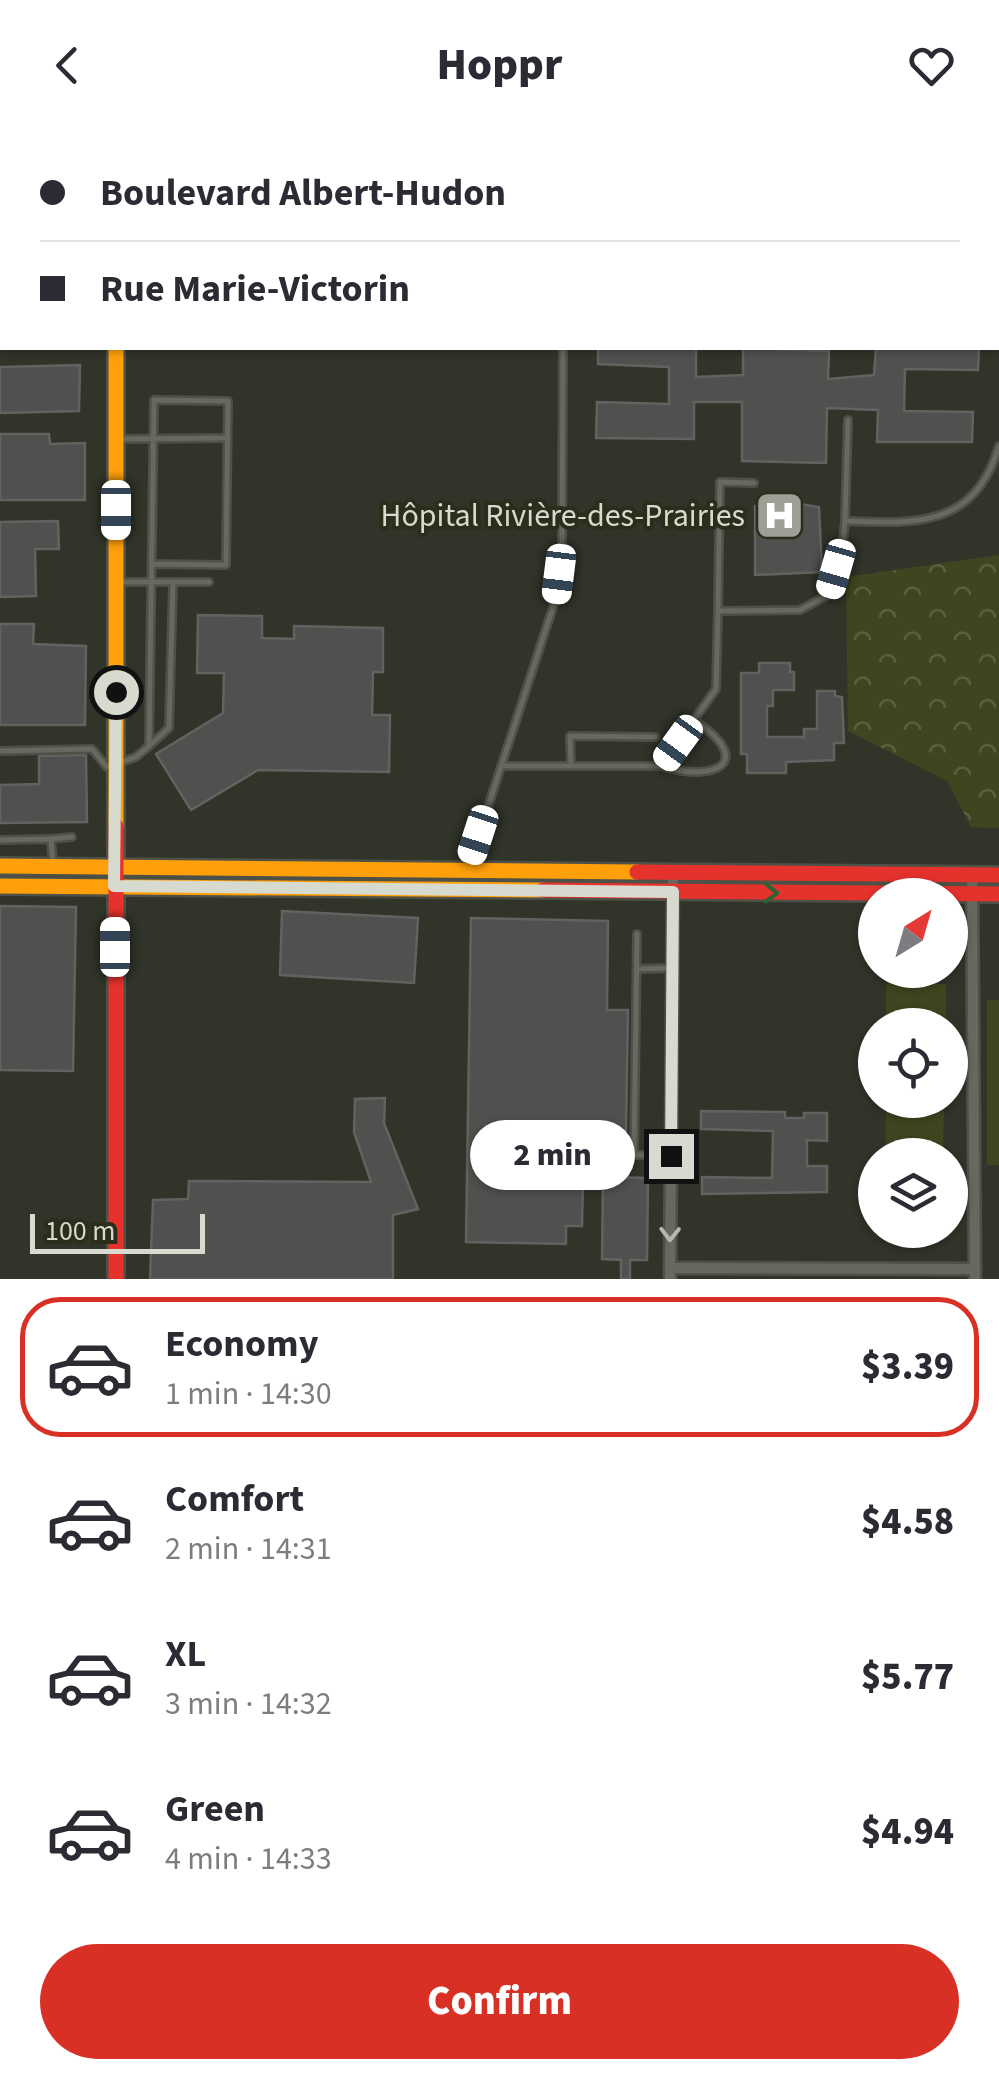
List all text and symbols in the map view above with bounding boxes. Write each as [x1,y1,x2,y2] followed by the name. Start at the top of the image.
[437,33,562,97] text: Hoppr
[40,38,95,93] icon: back
[904,38,959,93] icon: heart
[100,166,506,220] text: Boulevard Albert-Hudon
[100,262,410,316] text: Rue Marie-Victorin
[101,480,131,540] car
[754,489,806,541] hospital icon: Hôpital Rivière-des-Prairies
[381,493,745,539] place label: Hôpital Rivière-des-Prairies
[813,536,859,602] car
[540,542,578,606] car
[94,670,139,715] route start
[648,710,708,776] car
[454,802,502,868] car
[858,878,968,988] north arrow
[858,878,968,1248] map controls
[764,882,779,904] one-way arrow
[100,917,130,977] car
[858,1008,968,1118] button: locate
[471,1121,636,1191] callout: 2 min
[513,1132,592,1178] text: 2 min
[649,1134,694,1179] route end
[858,1138,968,1248] button: layers
[30,1209,205,1254] scale bar
[45,1211,116,1251] text: 100 m
[659,1228,681,1243] one-way arrow
[165,1317,318,1371] text: Economy
[45,1322,135,1412] icon: car
[861,1340,954,1394] text: $3.39
[165,1371,332,1417] text: 1 min · 14:30
[165,1472,304,1526] text: Comfort
[45,1477,135,1567] icon: car
[861,1495,954,1549] text: $4.58
[165,1526,332,1572] text: 2 min · 14:31
[165,1627,206,1681] text: XL
[45,1632,135,1722] icon: car
[861,1650,954,1704] text: $5.77
[165,1681,332,1727] text: 3 min · 14:32
[165,1782,265,1836] text: Green
[45,1787,135,1877] icon: car
[861,1805,954,1859] text: $4.94
[165,1836,332,1882] text: 4 min · 14:33
[40,1944,959,2059] button: Confirm

